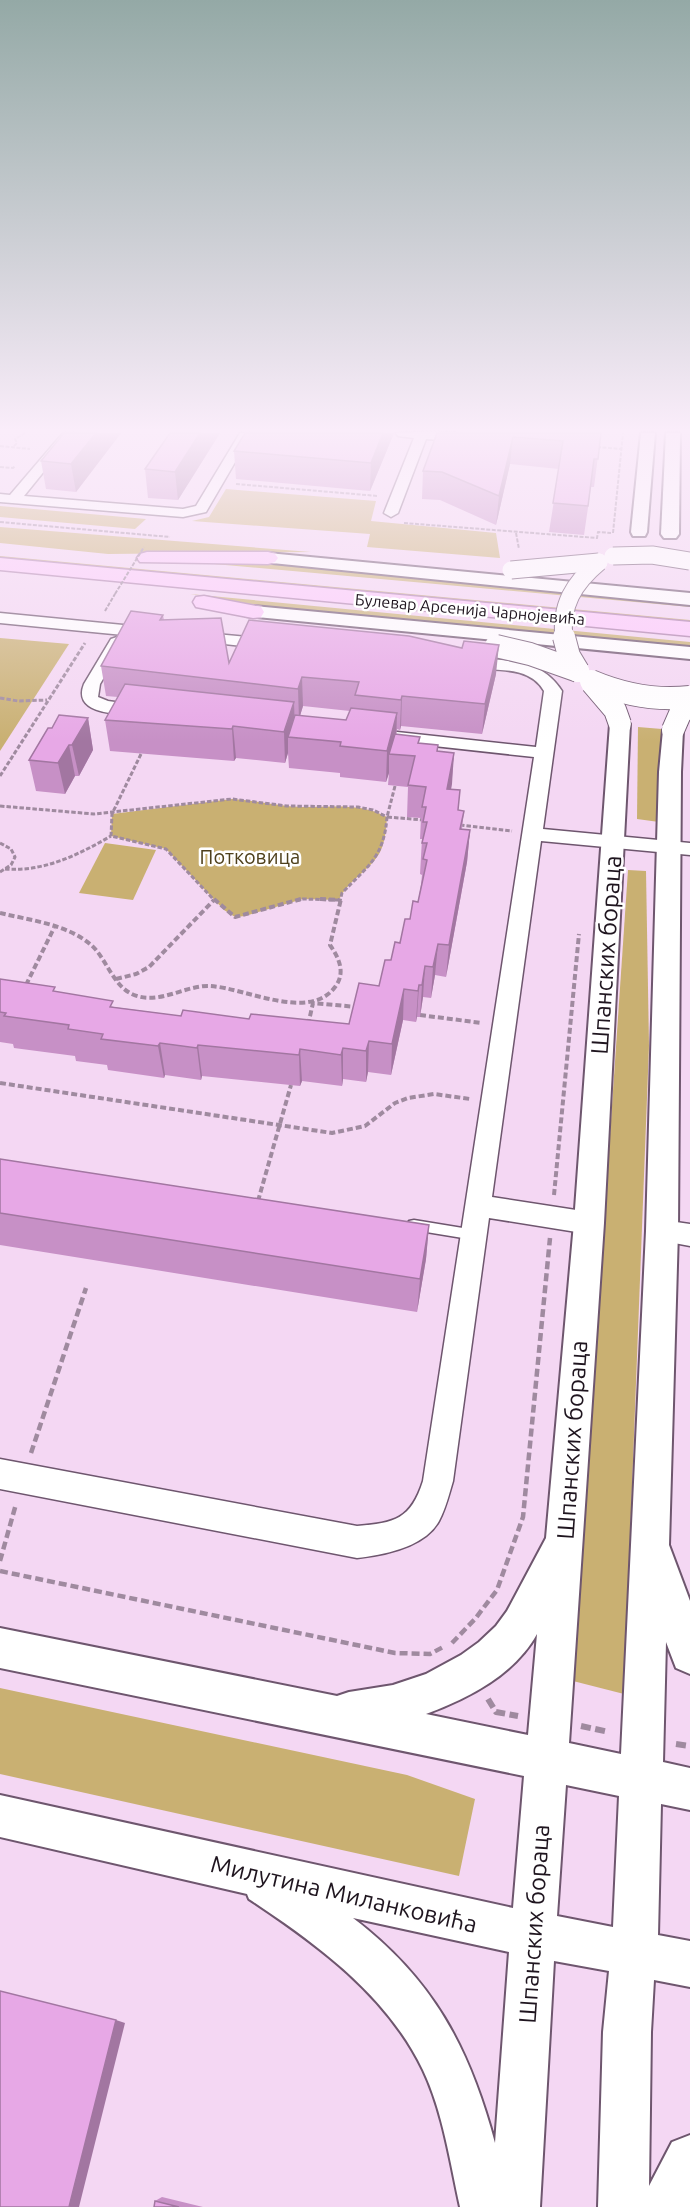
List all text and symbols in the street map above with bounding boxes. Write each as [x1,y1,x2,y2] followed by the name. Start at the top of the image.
[354,590,586,628] street label: Булевар Арсенија Чарнојевића
[200,845,300,868] park label: Потковица
[586,855,626,1055] street label: Шпанских бораца
[552,1340,592,1540] street label: Шпанских бораца
[514,1824,554,2024] street label: Шпанских бораца
[208,1850,480,1938] street label: Милутина Миланковића

